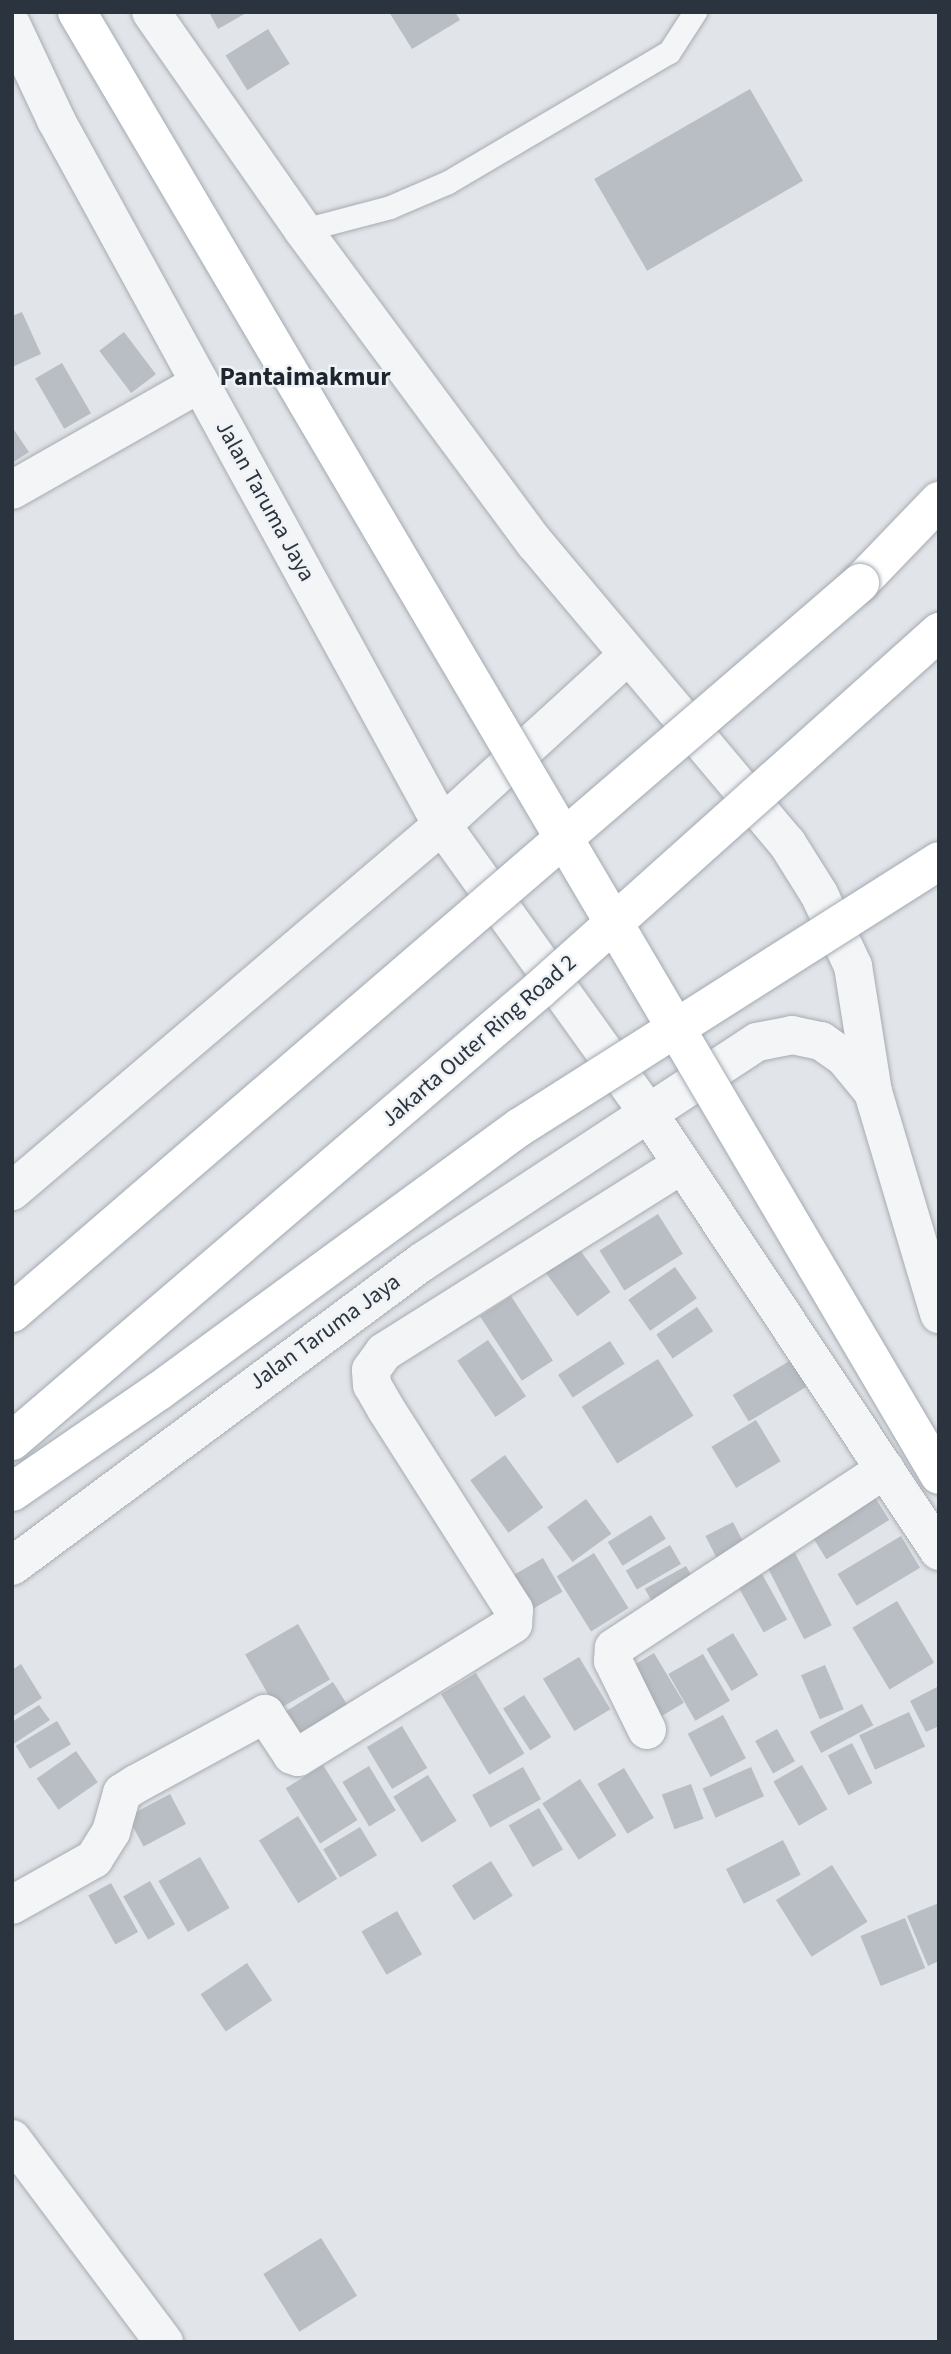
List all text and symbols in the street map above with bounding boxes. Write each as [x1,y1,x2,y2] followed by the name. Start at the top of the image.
[219,361,391,393] district label: Pantaimakmur
[209,416,321,586] street label: Jalan Taruma Jaya
[376,949,582,1133] street label: Jakarta Outer Ring Road 2
[244,1268,406,1396] street label: Jalan Taruma Jaya

